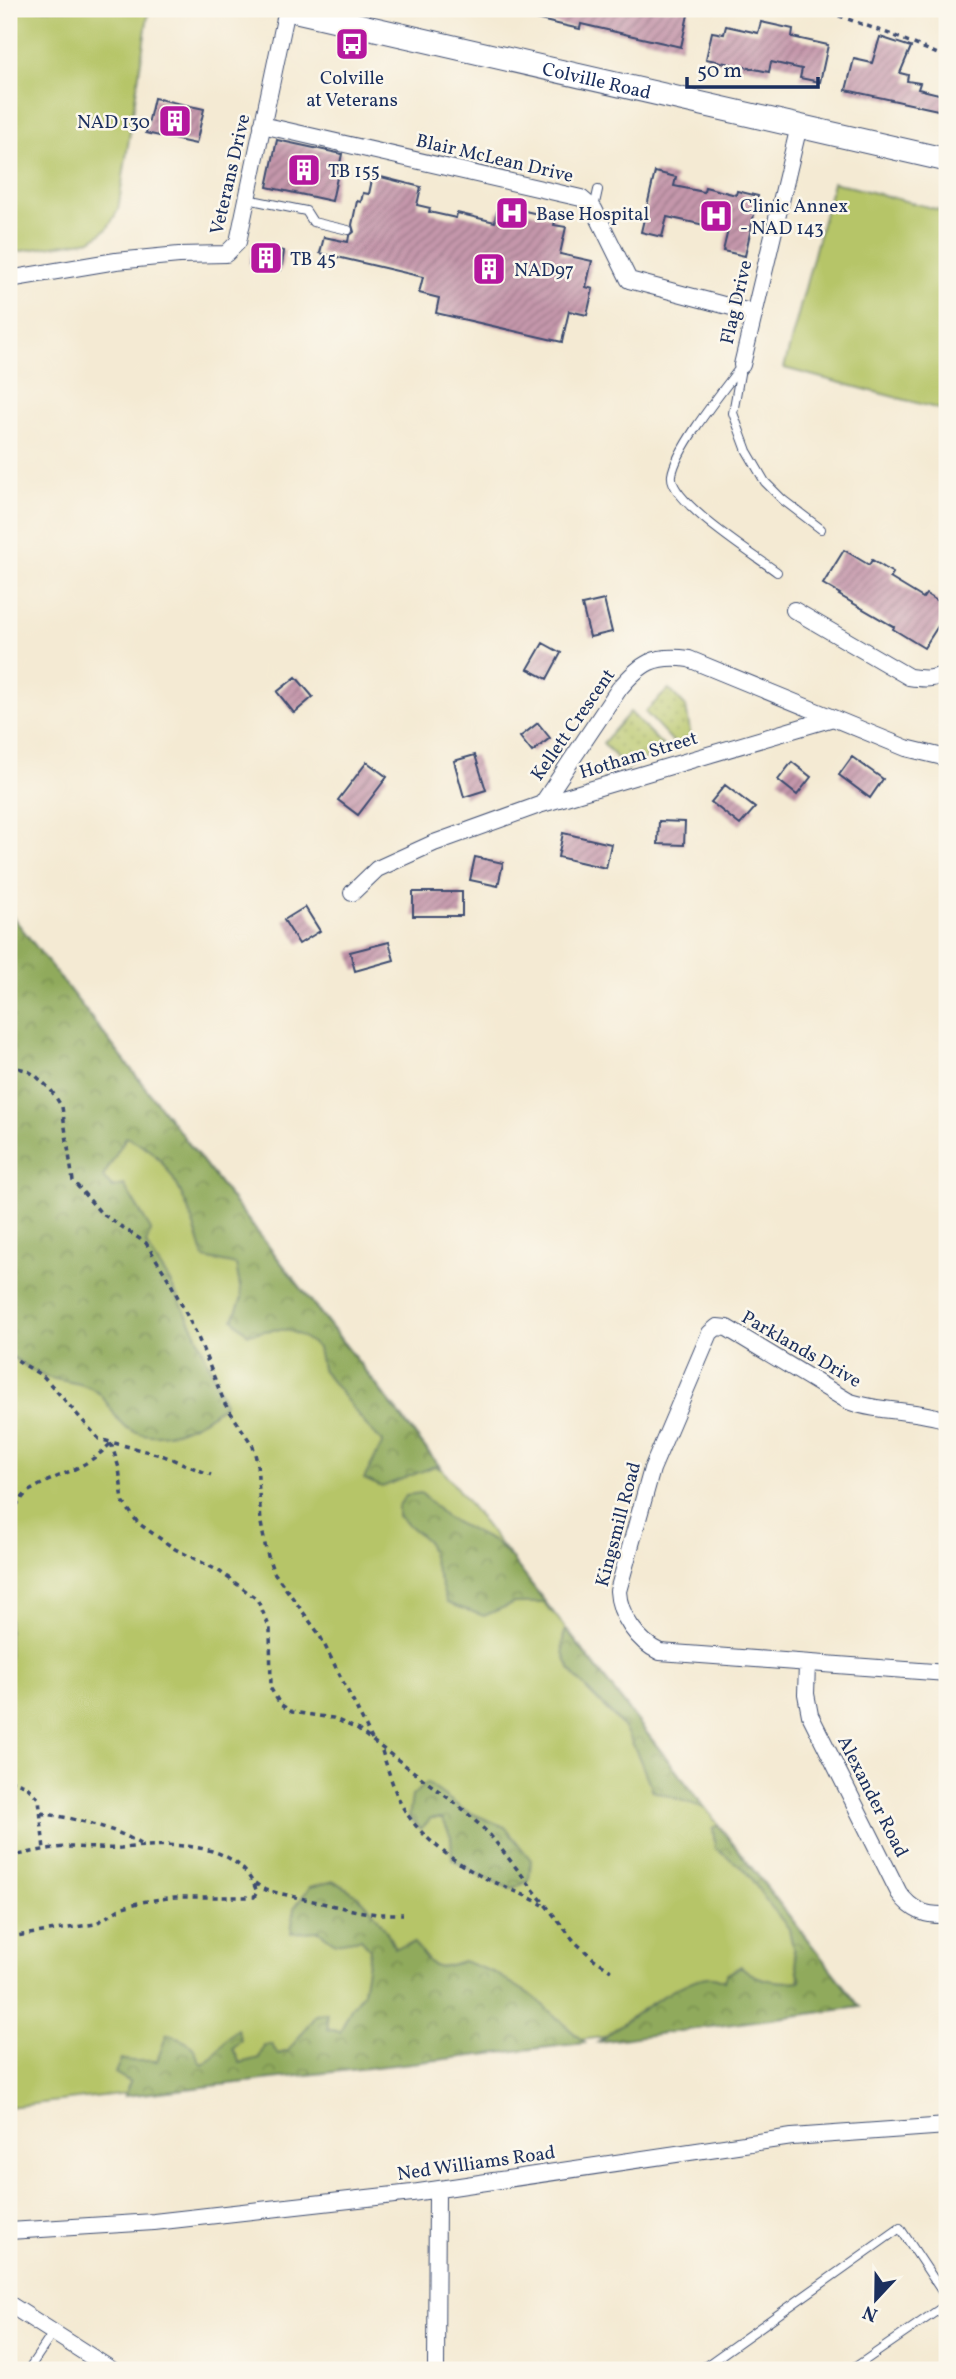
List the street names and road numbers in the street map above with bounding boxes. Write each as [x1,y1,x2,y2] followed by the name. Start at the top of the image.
[540,57,654,107] street label: Colville Road
[204,112,257,237] street label: Veterans Drive
[413,128,576,190] street label: Blair McLean Drive
[715,258,759,347] street label: Flag Drive
[525,664,622,786] street label: Kellett Crescent
[576,726,701,786] street label: Hotham Street
[736,1305,866,1395] street label: Parklands Drive
[590,1459,648,1590] street label: Kingsmill Road
[830,1732,914,1862] street label: Alexander Road
[396,2140,557,2188] street label: Ned Williams Road

